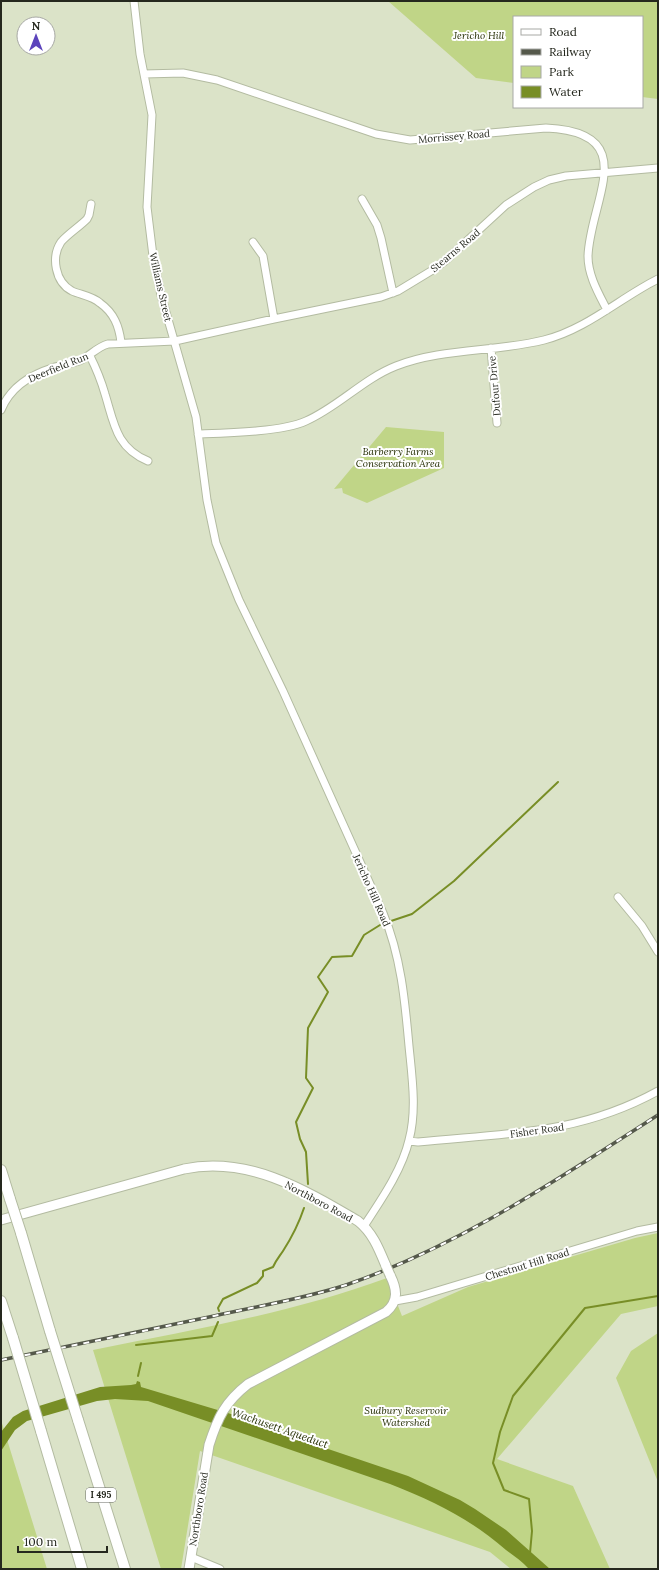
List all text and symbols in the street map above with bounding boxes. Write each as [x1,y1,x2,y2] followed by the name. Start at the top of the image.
[16,16,56,56] north arrow
[513,16,643,108] legend
[32,19,41,33] text: N
[549,24,577,39] text: Road
[453,29,505,42] park label: Jericho Hill
[549,44,592,59] text: Railway
[549,64,575,79] text: Park
[549,84,584,99] text: Water
[418,127,491,146] street label: Morrissey Road
[428,226,483,275] street label: Stearns Road
[146,251,175,323] street label: Williams Street
[26,349,90,385] street label: Deerfield Run
[485,355,504,417] street label: Dufour Drive
[356,445,441,470] park label: Barberry Farms Conservation Area
[349,851,393,928] street label: Jericho Hill Road
[509,1120,565,1141] street label: Fisher Road
[282,1178,355,1225] street label: Northboro Road
[484,1246,571,1283] street label: Chestnut Hill Road
[364,1404,448,1429] park label: Sudbury Reservoir Watershed
[230,1405,330,1451] water label: Wachusett Aqueduct
[186,1471,211,1547] street label: Northboro Road
[86,1488,116,1502] road number: I 495
[18,1528,107,1554] scale bar
[24,1534,57,1549] text: 100 m

